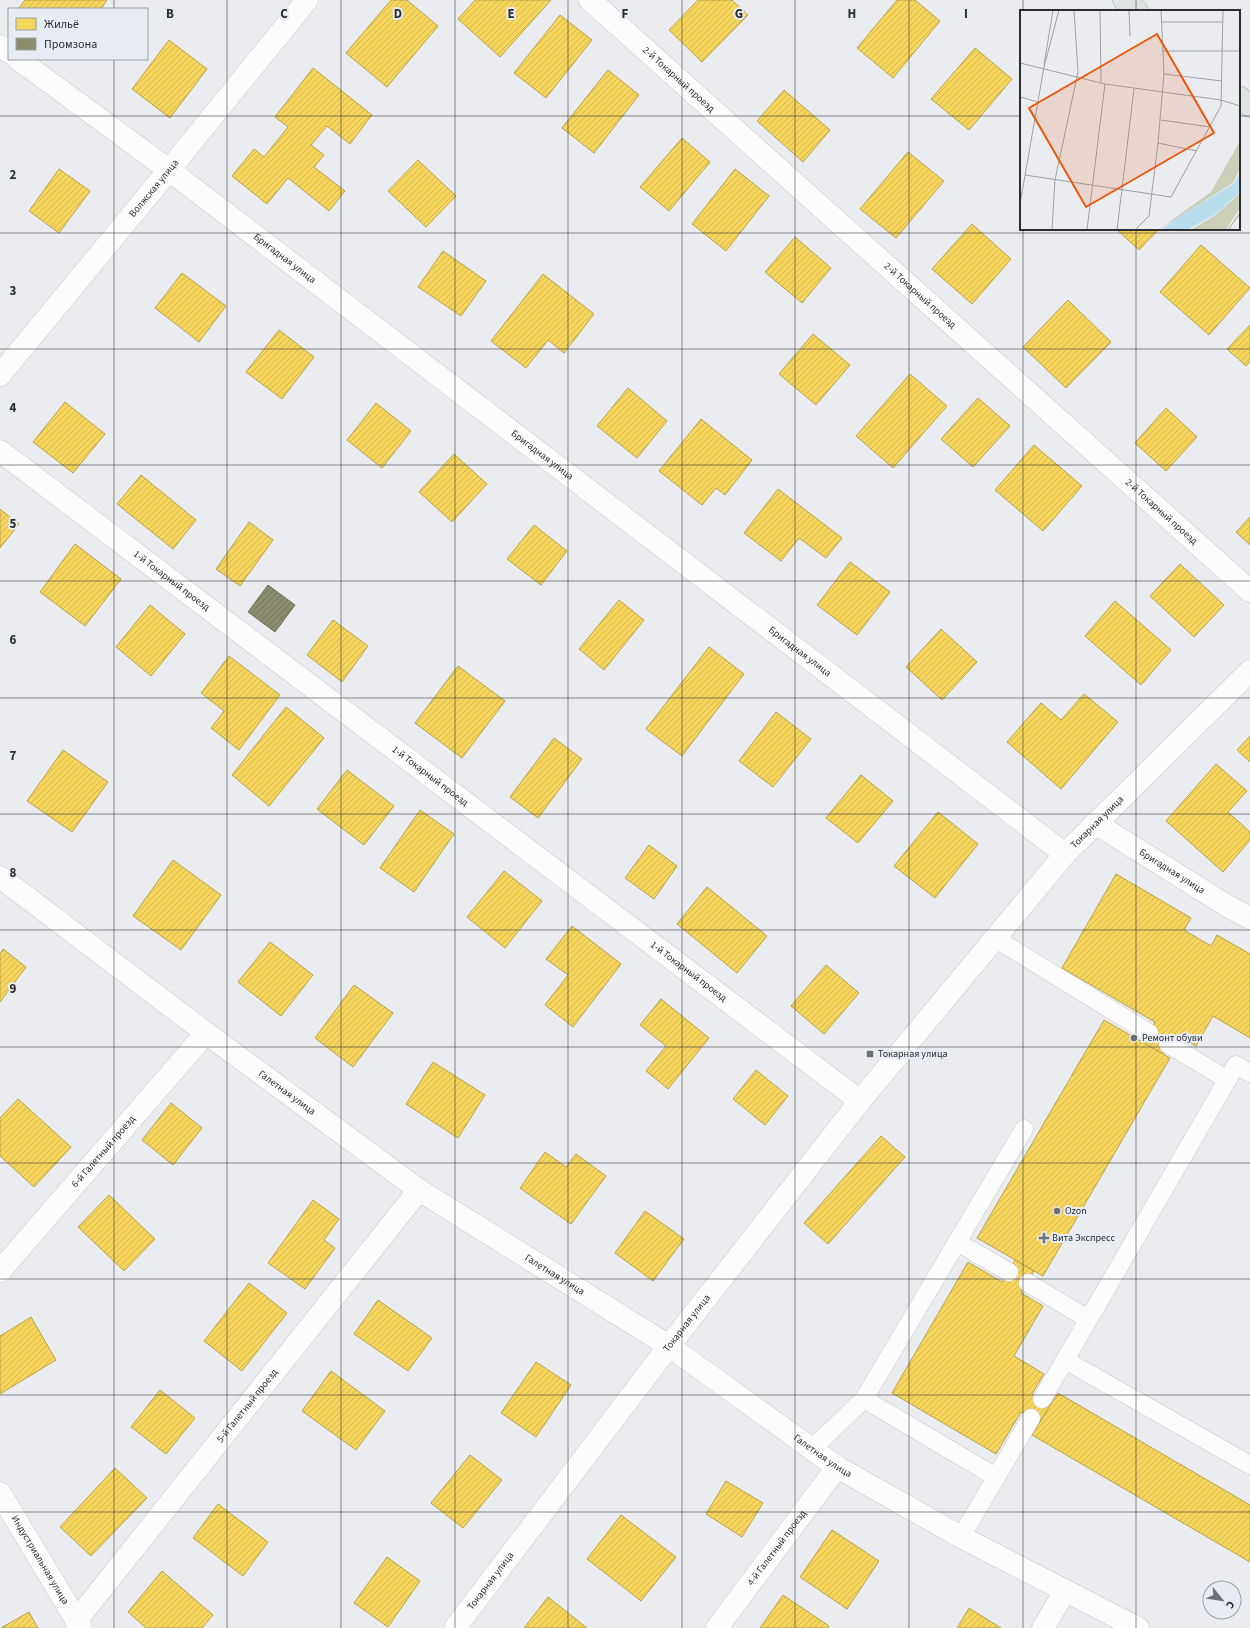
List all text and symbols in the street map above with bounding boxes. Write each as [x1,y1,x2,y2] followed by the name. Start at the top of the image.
[166,5,174,23] text: B
[280,5,288,23] text: C
[394,5,402,23] text: D
[507,5,515,23] text: E
[622,5,629,23] text: F
[735,5,743,23] text: G
[848,5,856,23] text: H
[964,5,968,23] text: I
[8,8,148,60] legend
[1020,10,1240,230] inset map
[44,16,79,33] text: Жильё
[44,36,97,53] text: Промзона
[639,43,718,116] street label: 2-й Токарный проезд
[126,156,182,220] street label: Волжская улица
[10,166,17,184] text: 2
[251,230,319,287] street label: Бригадная улица
[881,259,960,332] street label: 2-й Токарный проезд
[10,282,17,300] text: 3
[10,399,17,417] text: 4
[508,427,576,483] street label: Бригадная улица
[1122,475,1201,548] street label: 2-й Токарный проезд
[10,515,17,533] text: 5
[130,547,213,615] street label: 1-й Токарный проезд
[766,623,834,680] street label: Бригадная улица
[10,631,17,649] text: 6
[389,742,472,810] street label: 1-й Токарный проезд
[10,747,17,765] text: 7
[1068,793,1127,852] street label: Токарная улица
[1136,845,1208,897] street label: Бригадная улица
[10,864,17,882] text: 8
[647,938,730,1005] street label: 1-й Токарный проезд
[10,980,17,998] text: 9
[1142,1031,1203,1045] place label: Ремонт обуви
[1129,1033,1139,1043] marker: Ремонт обуви
[878,1047,948,1061] place label: Токарная улица
[865,1049,875,1059] marker: Токарная улица
[255,1067,318,1118] street label: Галетная улица
[68,1112,139,1191] street label: 6-й Галетный проезд
[1065,1204,1087,1218] place label: Ozon
[1052,1206,1062,1216] marker: Ozon
[1052,1231,1115,1245] place label: Вита Экспресс
[1039,1233,1049,1243] marker: Вита Экспресс
[522,1251,587,1299] street label: Галетная улица
[660,1291,714,1355] street label: Токарная улица
[213,1365,281,1446] street label: 5-й Галетный проезд
[791,1431,854,1481] street label: Галетная улица
[744,1507,810,1589] street label: 4-й Галетный проезд
[8,1513,72,1607] street label: Индустриальная улица
[464,1549,517,1613] street label: Токарная улица
[1202,1580,1242,1620] north arrow
[1222,1598,1238,1612] text: С

